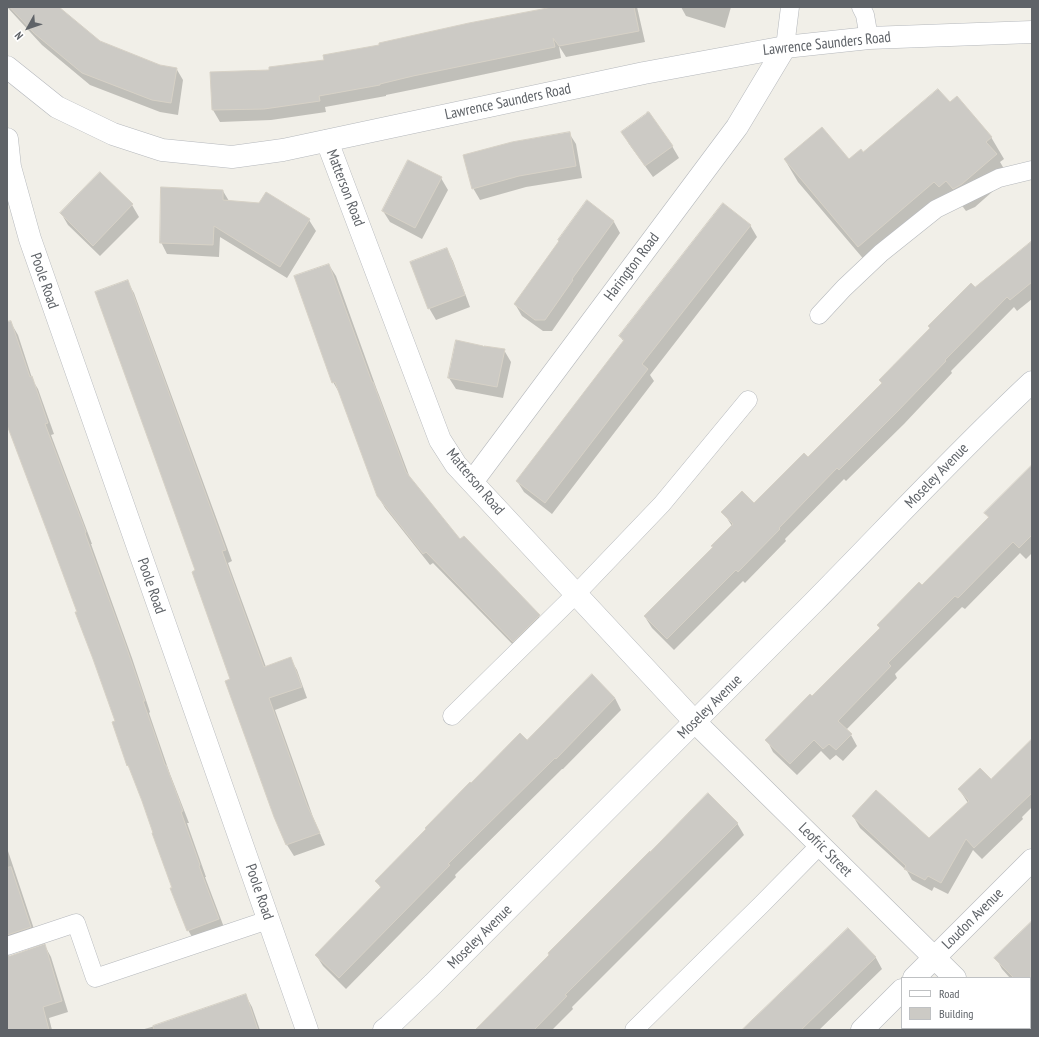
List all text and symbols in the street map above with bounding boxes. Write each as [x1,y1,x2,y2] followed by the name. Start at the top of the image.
[8,8,48,48] north arrow
[762,28,892,60] street label: Lawrence Saunders Road
[12,29,26,42] text: N
[443,80,573,124] street label: Lawrence Saunders Road
[322,147,368,229] street label: Matterson Road
[601,230,663,304] street label: Harington Road
[26,251,62,311] street label: Poole Road
[902,440,972,512] street label: Moseley Avenue
[442,445,508,519] street label: Matterson Road
[133,556,169,616] street label: Poole Road
[674,671,746,743] street label: Moseley Avenue
[794,819,856,881] street label: Leofric Street
[241,862,277,922] street label: Poole Road
[939,885,1007,953] street label: Loudon Avenue
[444,901,516,973] street label: Moseley Avenue
[901,977,1031,1029] legend
[939,986,959,1001] text: Road
[939,1006,974,1021] text: Building

